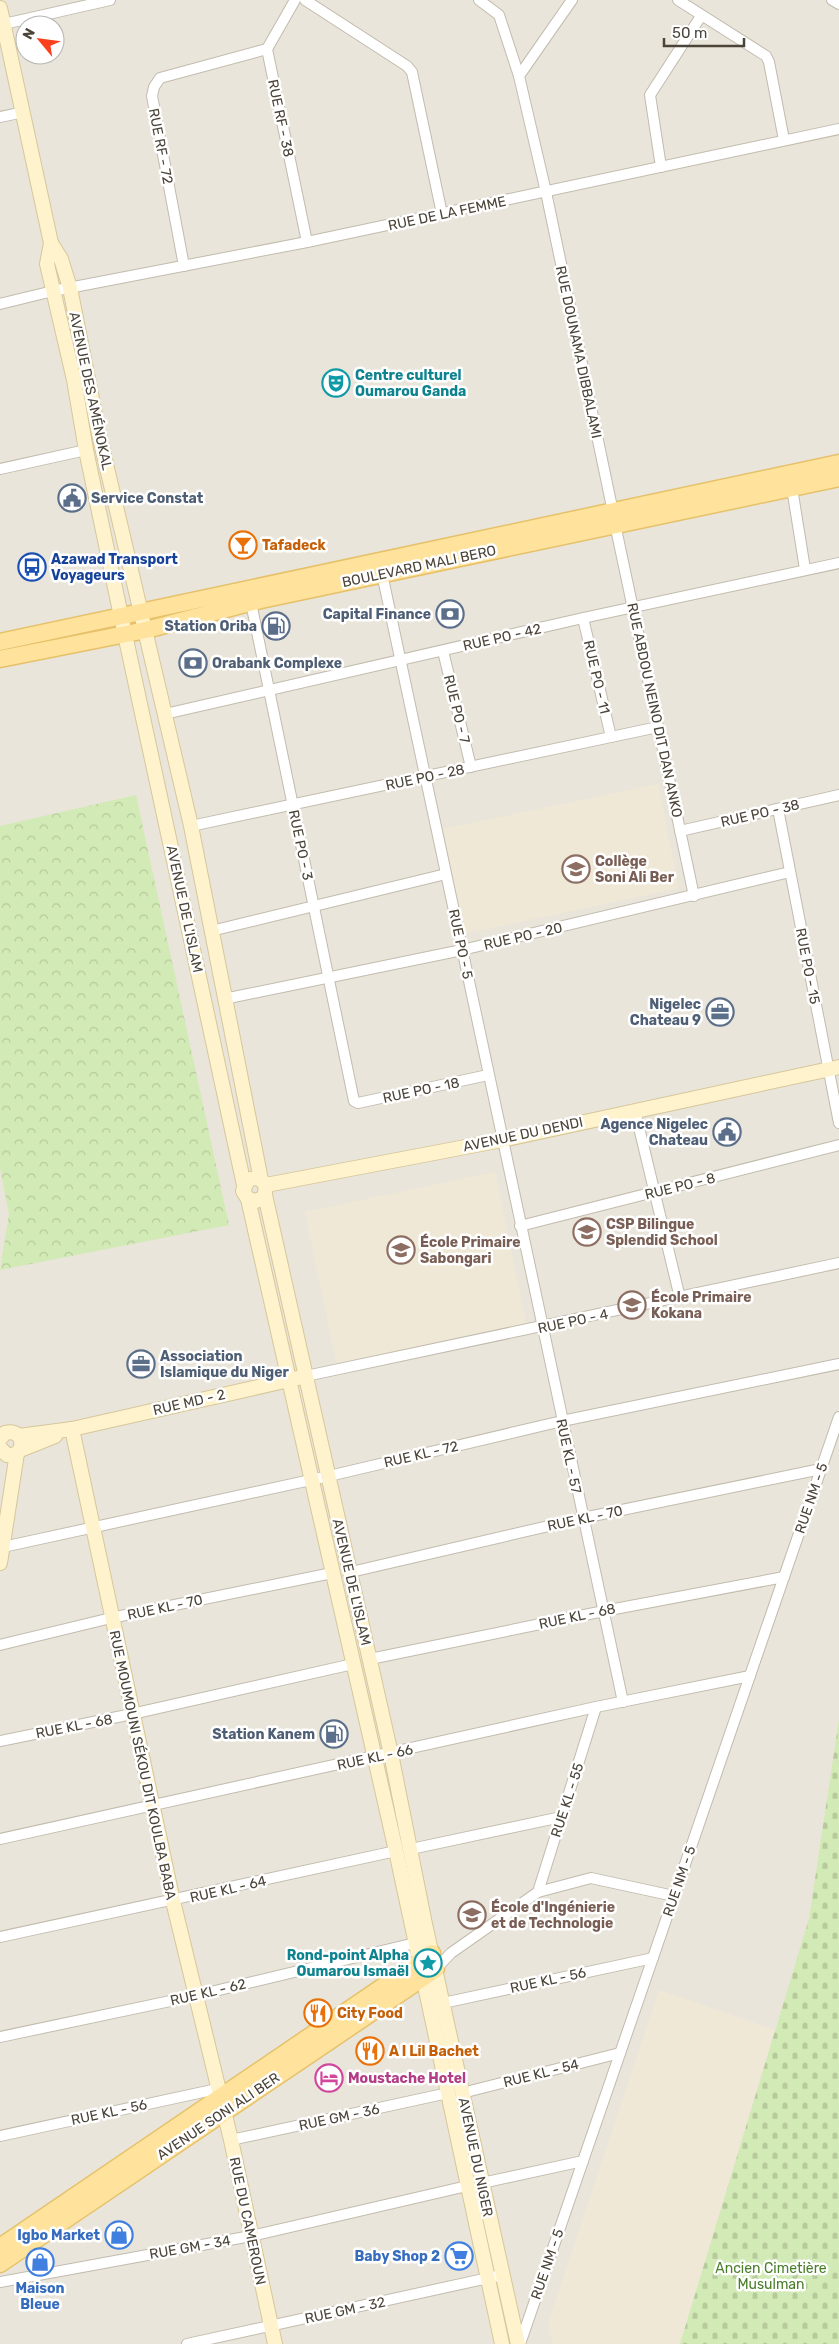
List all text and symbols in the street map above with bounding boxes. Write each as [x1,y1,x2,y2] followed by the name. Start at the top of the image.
[15,15,65,65] north arrow
[664,15,744,47] scale bar
[672,24,707,42] text: 50 m
[19,25,39,42] text: N
[264,78,297,159] street label: RUE RF - 38
[145,107,176,186] street label: RUE RF - 72
[387,193,508,234] street label: RUE DE LA FEMME
[552,264,605,440] street label: RUE DOUNAMA DIBBALAMI
[65,310,117,472] street label: AVENUE DES AMÉNOKAL
[355,367,466,400] place label: Centre culturel Oumarou Ganda
[321,368,351,398] theatre icon: Centre culturel Oumarou Ganda
[57,483,87,513] public building icon: Service Constat
[91,490,204,507] place label: Service Constat
[228,530,258,560] bar icon: Tafadeck
[262,537,327,554] place label: Tafadeck
[340,542,498,591] street label: BOULEVARD MALI BERO
[51,551,178,584] place label: Azawad Transport Voyageurs
[17,552,47,582] bus stop icon: Azawad Transport Voyageurs
[435,599,465,629] bank icon: Capital Finance
[623,601,686,819] street label: RUE ABDOU NEINO DIT DAN ANKO
[323,606,431,623] place label: Capital Finance
[261,611,291,641] fuel station icon: Station Oriba
[164,618,257,635] place label: Station Oriba
[461,620,543,655] street label: RUE PO - 42
[580,639,613,716] street label: RUE PO - 11
[178,648,208,678] bank icon: Orabank Complexe
[212,655,342,672] place label: Orabank Complexe
[440,673,473,745] street label: RUE PO - 7
[384,761,466,794] street label: RUE PO - 28
[719,796,801,831] street label: RUE PO - 38
[285,808,316,882] street label: RUE PO - 3
[163,844,206,974] street label: AVENUE DE L'ISLAM
[595,853,675,886] place label: Collège Soni Ali Ber
[561,854,591,884] school or university icon: Collège Soni Ali Ber
[445,907,476,981] street label: RUE PO - 5
[482,919,564,954] street label: RUE PO - 20
[792,927,823,1006] street label: RUE PO - 15
[630,996,701,1029] place label: Nigelec Chateau 9
[705,997,735,1027] office icon: Nigelec Chateau 9
[381,1074,461,1107] street label: RUE PO - 18
[462,1113,585,1155] street label: AVENUE DU DENDI
[600,1116,708,1149] place label: Agence Nigelec Chateau
[712,1117,742,1147] public building icon: Agence Nigelec Chateau
[643,1170,717,1203] street label: RUE PO - 8
[606,1216,718,1249] place label: CSP Bilingue Splendid School
[572,1217,602,1247] school or university icon: CSP Bilingue Splendid School
[420,1233,521,1267] place label: École Primaire Sabongari
[386,1235,416,1265] school or university icon: École Primaire Sabongari
[651,1288,752,1322] place label: École Primaire Kokana
[617,1290,647,1320] school or university icon: École Primaire Kokana
[536,1306,610,1337] street label: RUE PO - 4
[160,1348,290,1381] place label: Association Islamique du Niger
[126,1349,156,1379] office icon: Association Islamique du Niger
[151,1386,227,1419] street label: RUE MD - 2
[552,1417,585,1495] street label: RUE KL - 57
[382,1438,460,1471] street label: RUE KL - 72
[791,1461,832,1536] street label: RUE NM - 5
[546,1502,624,1535] street label: RUE KL - 70
[329,1517,374,1647] street label: AVENUE DE L'ISLAM
[126,1591,204,1624] street label: RUE KL - 70
[537,1600,617,1633] street label: RUE KL - 68
[106,1629,181,1902] street label: RUE MOUMOUNI SÉKOU DIT KOULBA BABA
[34,1711,114,1742] street label: RUE KL - 68
[319,1719,349,1749] fuel station icon: Station Kanem
[212,1726,315,1743] place label: Station Kanem
[336,1741,415,1774] street label: RUE KL - 66
[547,1761,587,1839] street label: RUE KL - 55
[659,1844,700,1919] street label: RUE NM - 5
[188,1872,268,1906] street label: RUE KL - 64
[491,1898,615,1932] place label: École d'Ingénierie et de Technologie
[457,1900,487,1930] school or university icon: École d'Ingénierie et de Technologie
[287,1947,409,1980] place label: Rond-point Alpha Oumarou Ismaël
[413,1948,443,1978] place icon: Rond-point Alpha Oumarou Ismaël
[509,1964,588,1997] street label: RUE KL - 56
[169,1976,248,2009] street label: RUE KL - 62
[303,1998,333,2028] restaurant icon: City Food
[337,2005,403,2022] place label: City Food
[355,2036,385,2066] restaurant icon: A I Lil Bachet
[389,2043,479,2060] place label: A I Lil Bachet
[501,2056,581,2091] street label: RUE KL - 54
[314,2063,344,2093] hotel icon: Moustache Hotel
[154,2069,283,2164] street label: AVENUE SONI ALI BER
[348,2070,466,2087] place label: Moustache Hotel
[70,2096,149,2129] street label: RUE KL - 56
[455,2096,496,2218] street label: AVENUE DU NIGER
[297,2101,381,2134] street label: RUE GM - 36
[226,2156,269,2287] street label: RUE DU CAMEROUN
[104,2220,134,2250] shop icon: Igbo Market
[17,2227,100,2244] place label: Igbo Market
[527,2227,568,2302] street label: RUE NM - 5
[148,2232,232,2263] street label: RUE GM - 34
[444,2241,474,2271] supermarket icon: Baby Shop 2
[25,2247,55,2277] shop icon: Maison Bleue
[355,2248,440,2265] place label: Baby Shop 2
[715,2260,827,2293] park label: Ancien Cimetière Musulman
[15,2280,65,2313] place label: Maison Bleue
[303,2294,387,2327] street label: RUE GM - 32

